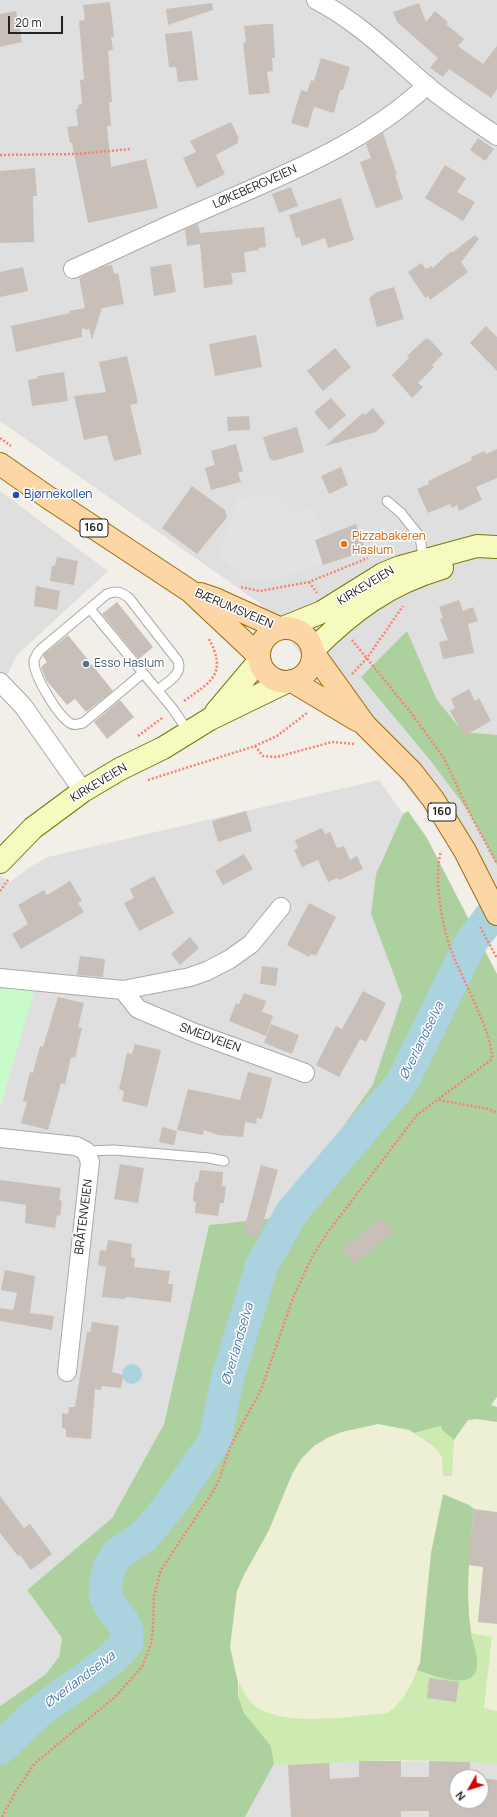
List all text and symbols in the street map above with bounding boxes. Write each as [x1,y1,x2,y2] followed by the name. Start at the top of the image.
[10,8,65,34] scale bar
[15,14,42,31] text: 20 m
[211,162,299,212] street label: LØKEBERGVEIEN
[24,488,92,502] place label: Bjørnekollen
[11,490,21,500] marker: Bjørnekollen
[80,519,108,537] road number: 160
[352,530,426,558] place label: Pizzabakeren Haslum
[339,539,349,549] marker: Pizzabakeren Haslum
[335,564,397,608] street label: KIRKEVEIEN
[193,586,275,632] street label: BÆRUMSVEIEN
[94,657,164,671] place label: Esso Haslum
[81,659,91,669] marker: Esso Haslum
[68,761,130,805] street label: KIRKEVEIEN
[428,803,456,821] road number: 160
[396,1000,448,1082] water label: Øverlandselva
[177,1020,243,1056] street label: SMEDVEIEN
[72,1178,96,1256] street label: BRÅTENVEIEN
[219,1301,257,1387] water label: Øverlandselva
[42,1648,118,1712] water label: Øverlandselva
[449,1769,489,1809] north arrow
[452,1788,468,1804] text: N

